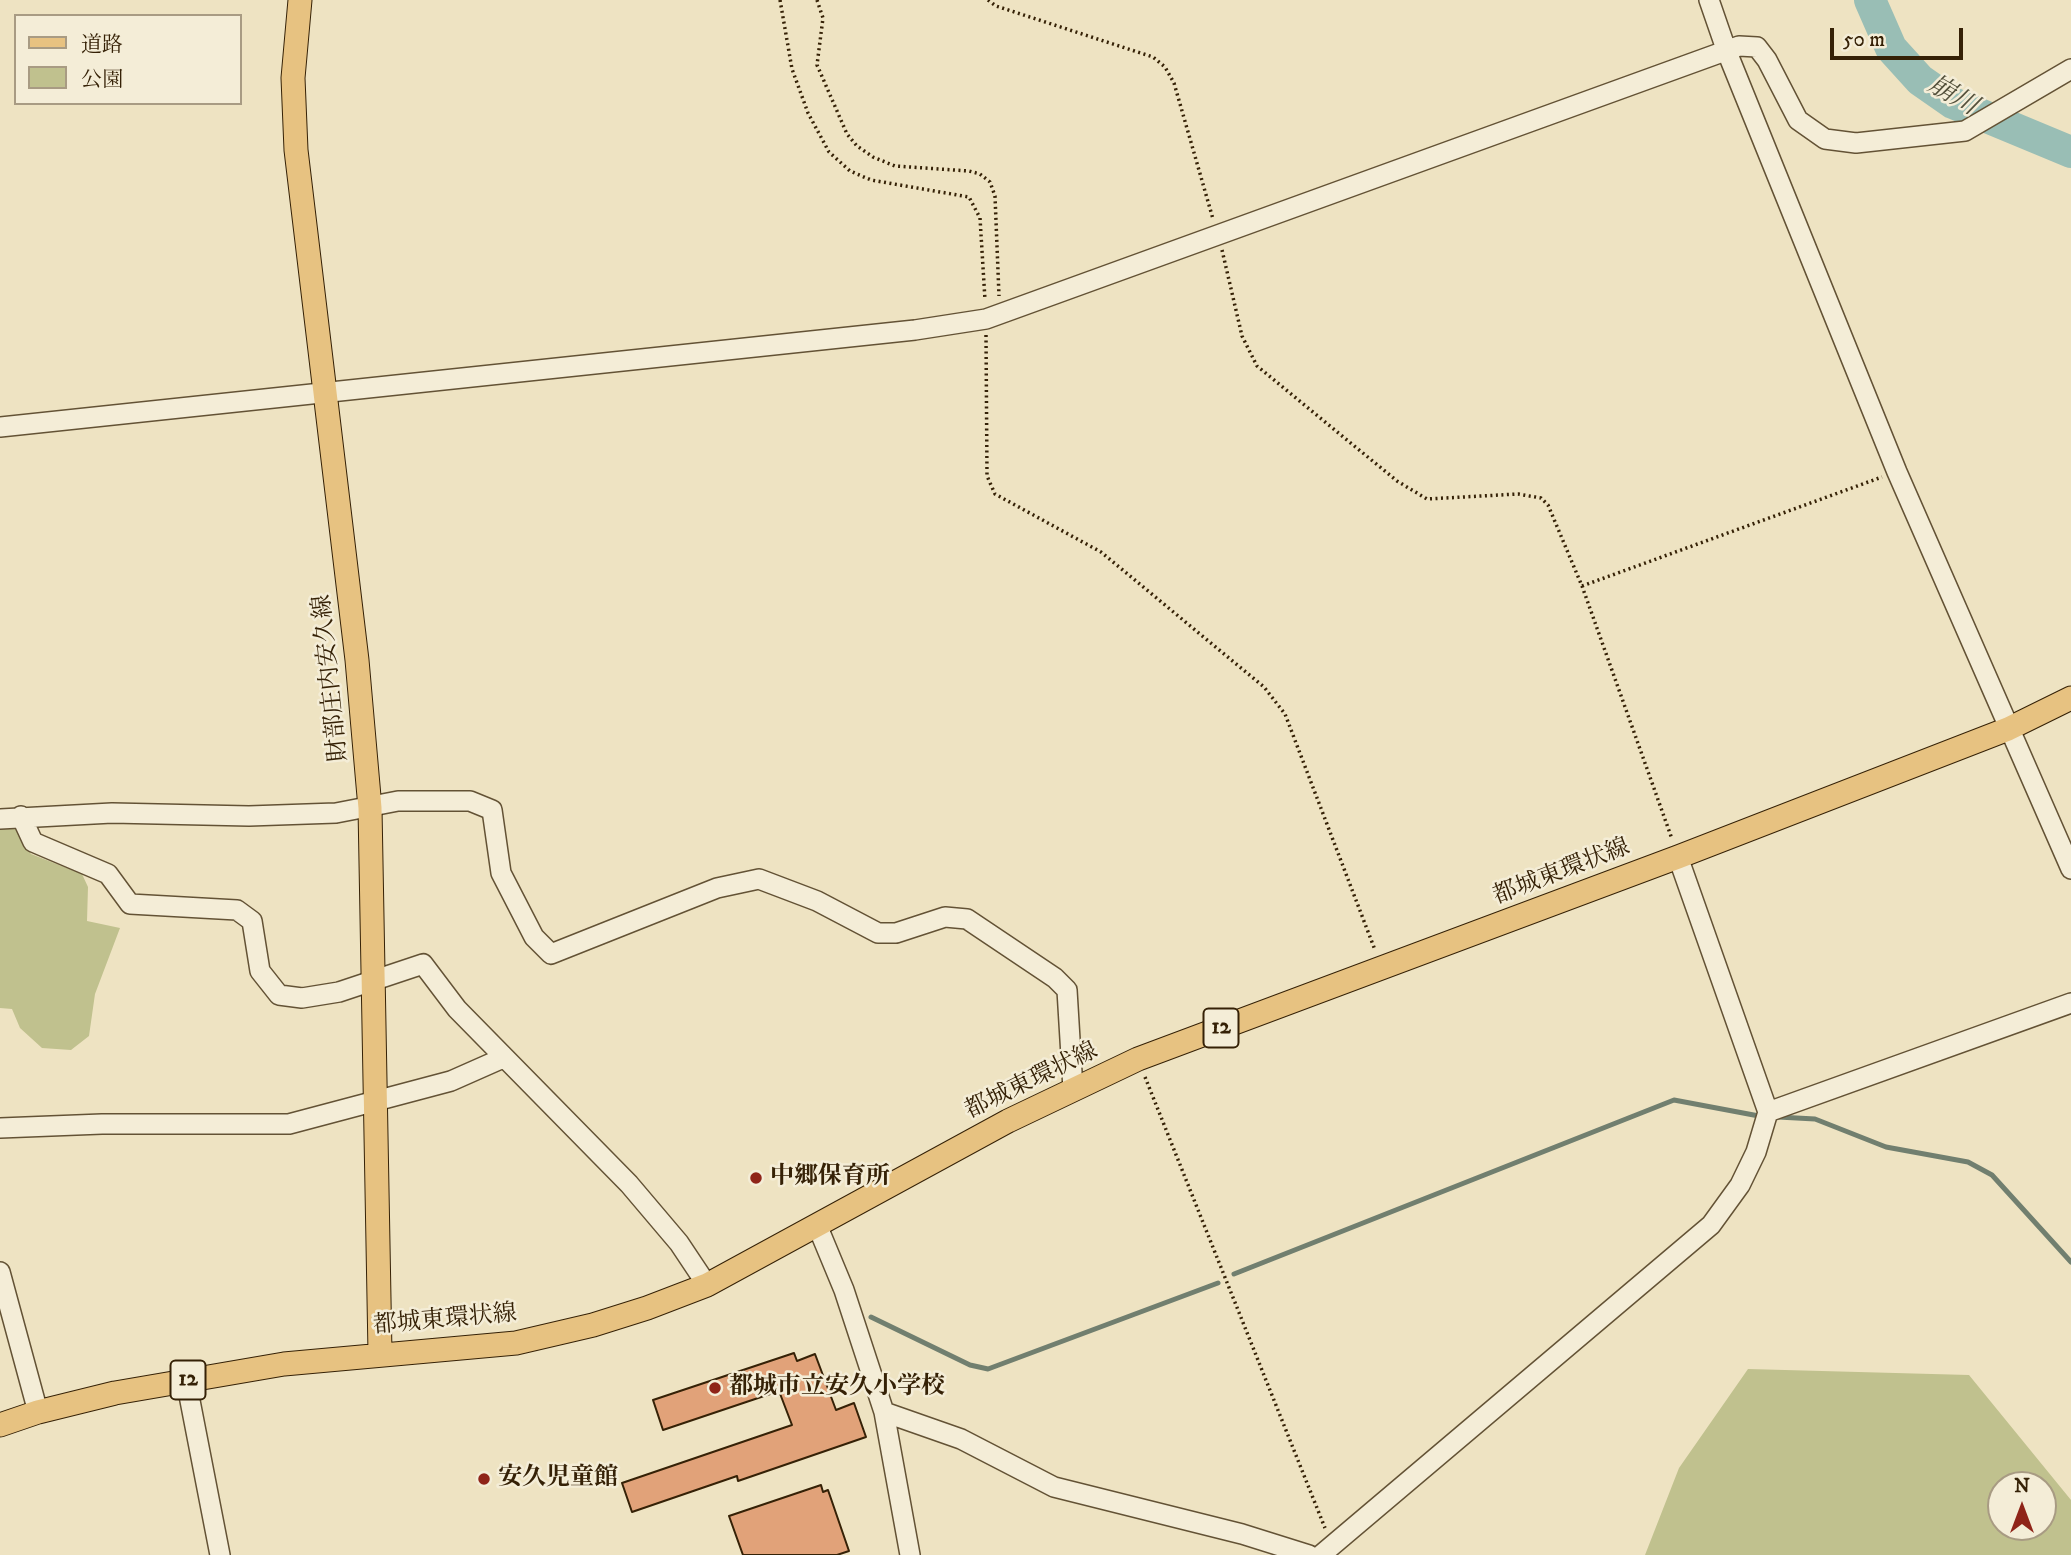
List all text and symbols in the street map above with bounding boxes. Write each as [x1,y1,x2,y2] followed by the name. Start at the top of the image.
[14,14,242,105] legend
[1833,14,1966,58] scale bar
[1843,27,1885,53] text: 50 m
[81,32,123,58] text: 道路
[81,67,123,93] text: 公園
[1922,70,1982,124] water label: 崩川
[309,593,355,763] street label: 財部庄内安久線
[1490,834,1634,912] street label: 都城東環状線
[1204,1009,1238,1048] road number: 12
[961,1037,1103,1127] street label: 都城東環状線
[770,1164,890,1192] place label: 中郷保育所
[748,1170,764,1186] marker: 中郷保育所
[372,1300,518,1342] street label: 都城東環状線
[170,1360,206,1400] road number: 12
[729,1374,945,1402] place label: 都城市立安久小学校
[707,1380,723,1396] marker: 都城市立安久小学校
[498,1465,618,1493] place label: 安久児童館
[476,1471,492,1487] marker: 安久児童館
[1987,1471,2057,1541] north arrow
[2014,1475,2030,1498] text: N

